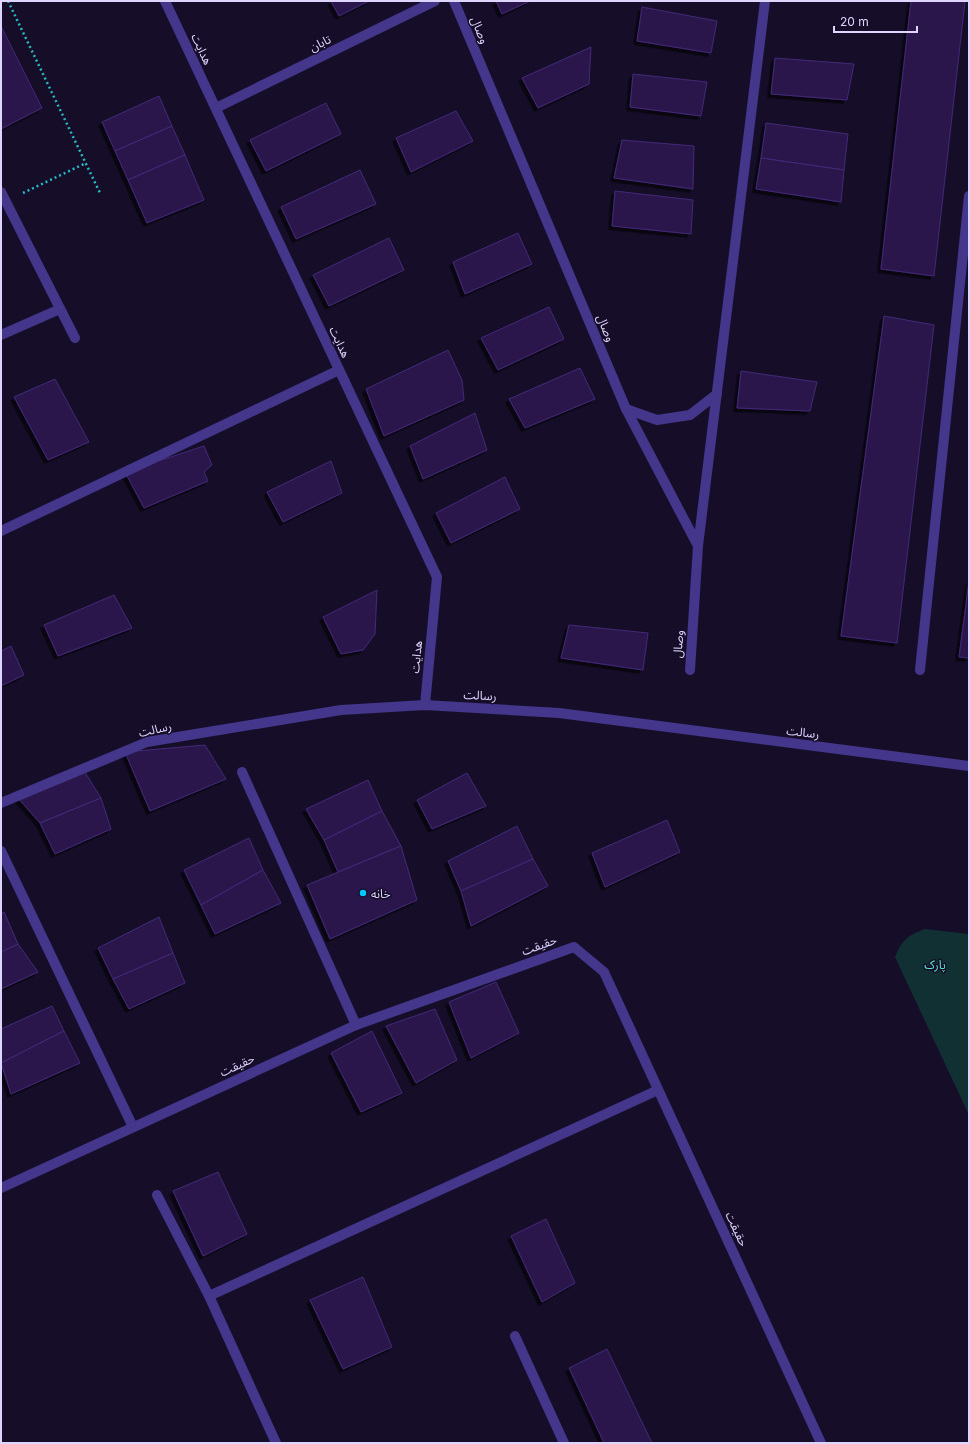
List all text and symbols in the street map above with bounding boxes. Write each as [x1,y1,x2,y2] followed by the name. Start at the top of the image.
[834,8,917,34] scale bar
[468,14,492,46] street label: وصال
[840,14,869,29] text: 20 m
[188,31,216,67] street label: هدایت
[307,31,334,55] street label: تابان
[594,312,618,344] street label: وصال
[326,324,354,360] street label: هدایت
[670,629,686,659] street label: وصال
[407,640,425,674] street label: هدایت
[463,687,497,703] street label: رسالت
[137,718,173,740] street label: رسالت
[786,723,820,741] street label: رسالت
[371,886,391,901] place label: خانه
[358,888,368,898] marker: خانه
[519,932,559,958] street label: حقیقت
[924,957,946,973] park label: پارک
[217,1050,257,1080] street label: حقیقت
[722,1209,752,1249] street label: حقیقت

